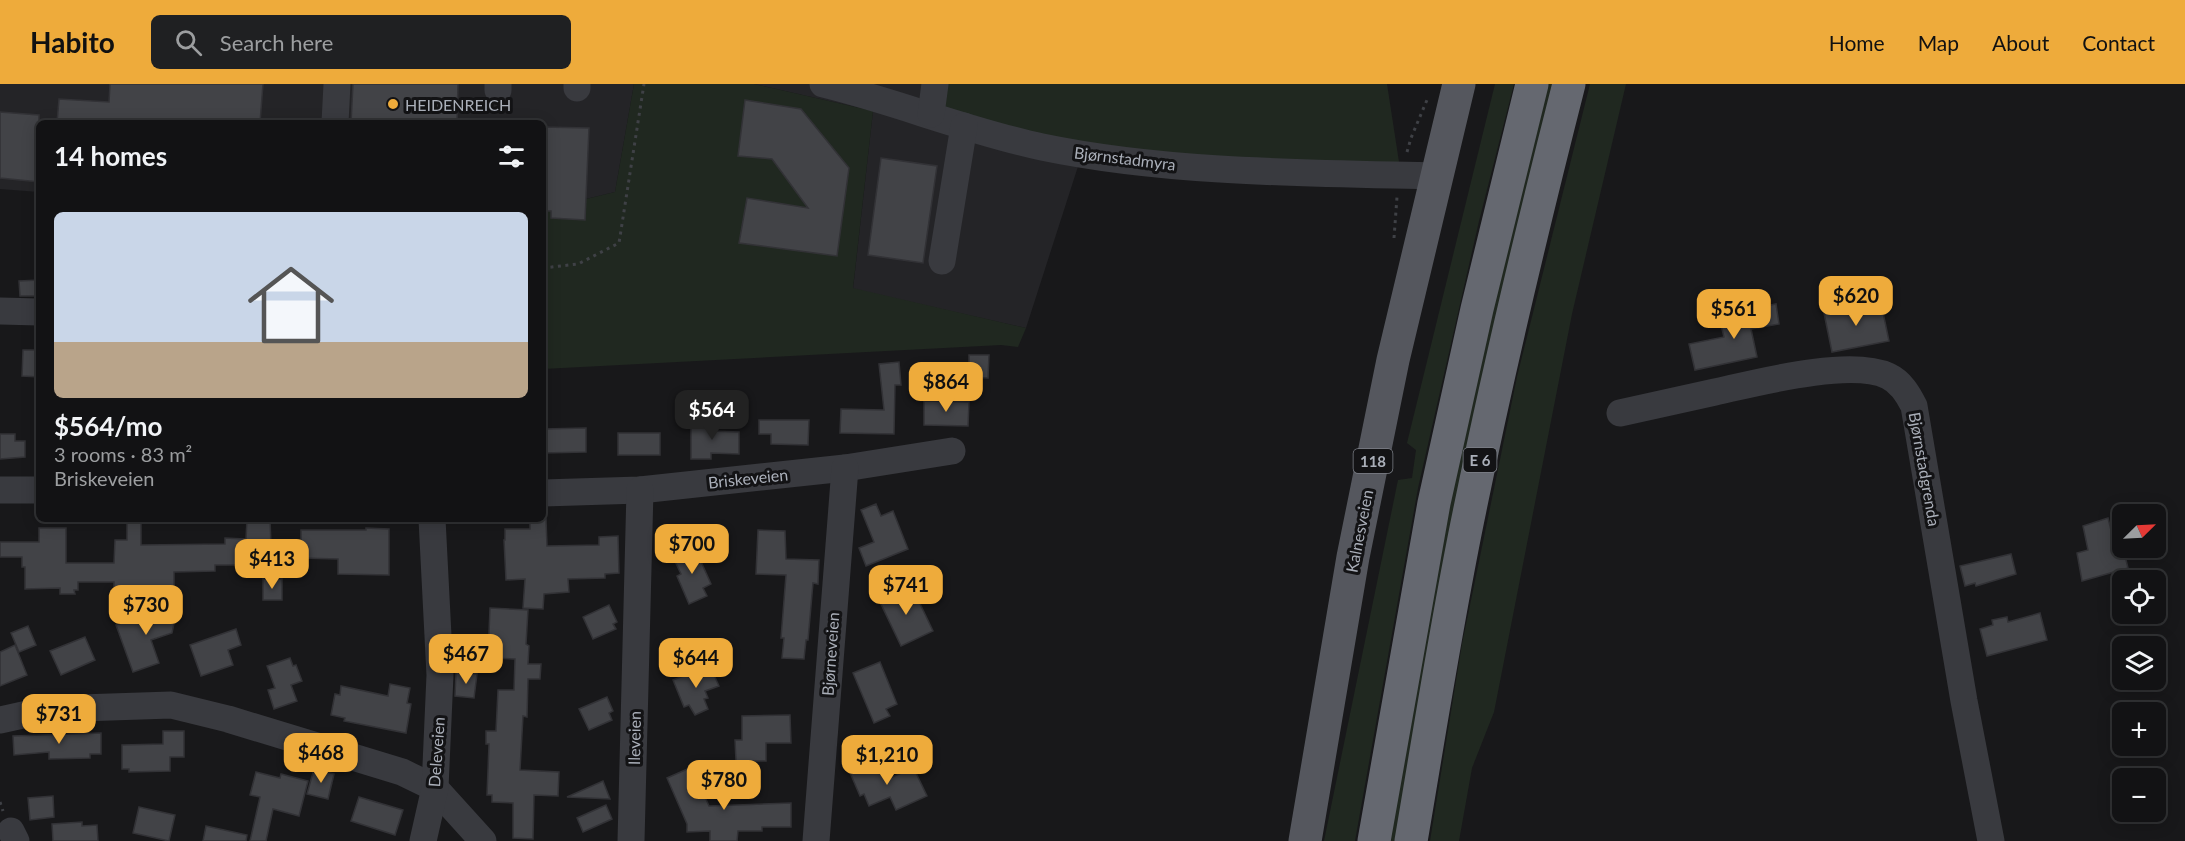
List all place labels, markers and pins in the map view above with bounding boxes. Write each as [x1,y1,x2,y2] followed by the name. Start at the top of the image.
[405,95,511,114] place label: HEIDENREICH
[386,97,400,111] marker: HEIDENREICH
[1820,276,1892,327] pin: $620
[1698,289,1770,340] pin: $561
[910,362,982,413] pin: $864
[676,390,748,441] pin: $564
[656,524,728,575] pin: $700
[236,539,308,590] pin: $413
[870,565,942,616] pin: $741
[110,585,182,636] pin: $730
[430,634,502,685] pin: $467
[660,638,732,689] pin: $644
[23,694,95,745] pin: $731
[285,733,357,784] pin: $468
[838,735,936,786] pin: $1,210
[688,760,760,811] pin: $780

